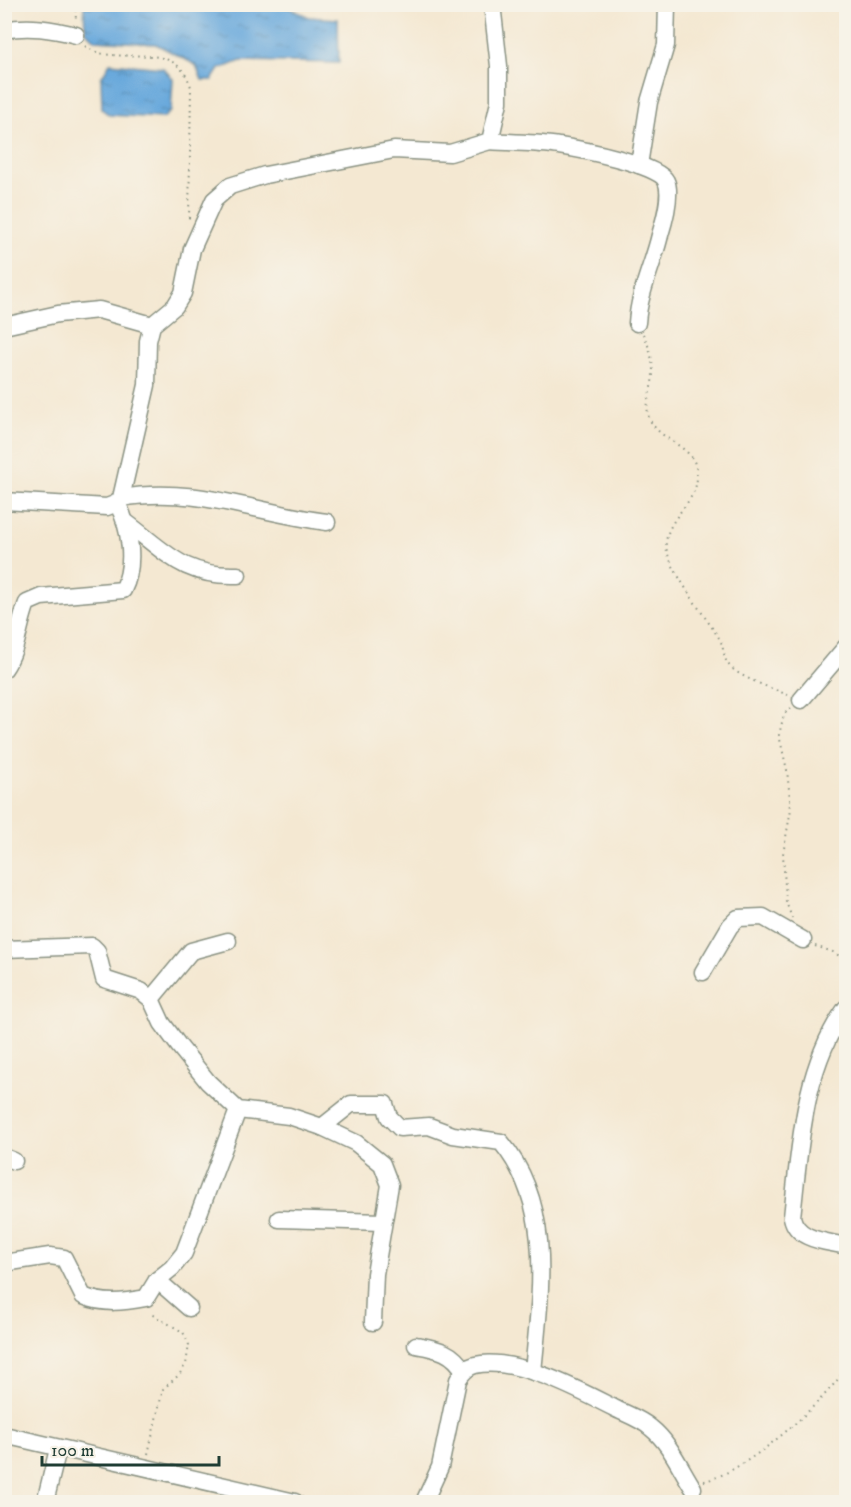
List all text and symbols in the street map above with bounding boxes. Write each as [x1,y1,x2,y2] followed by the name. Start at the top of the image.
[42,1429,219,1467] scale bar
[51,1440,94,1462] text: 100 m

